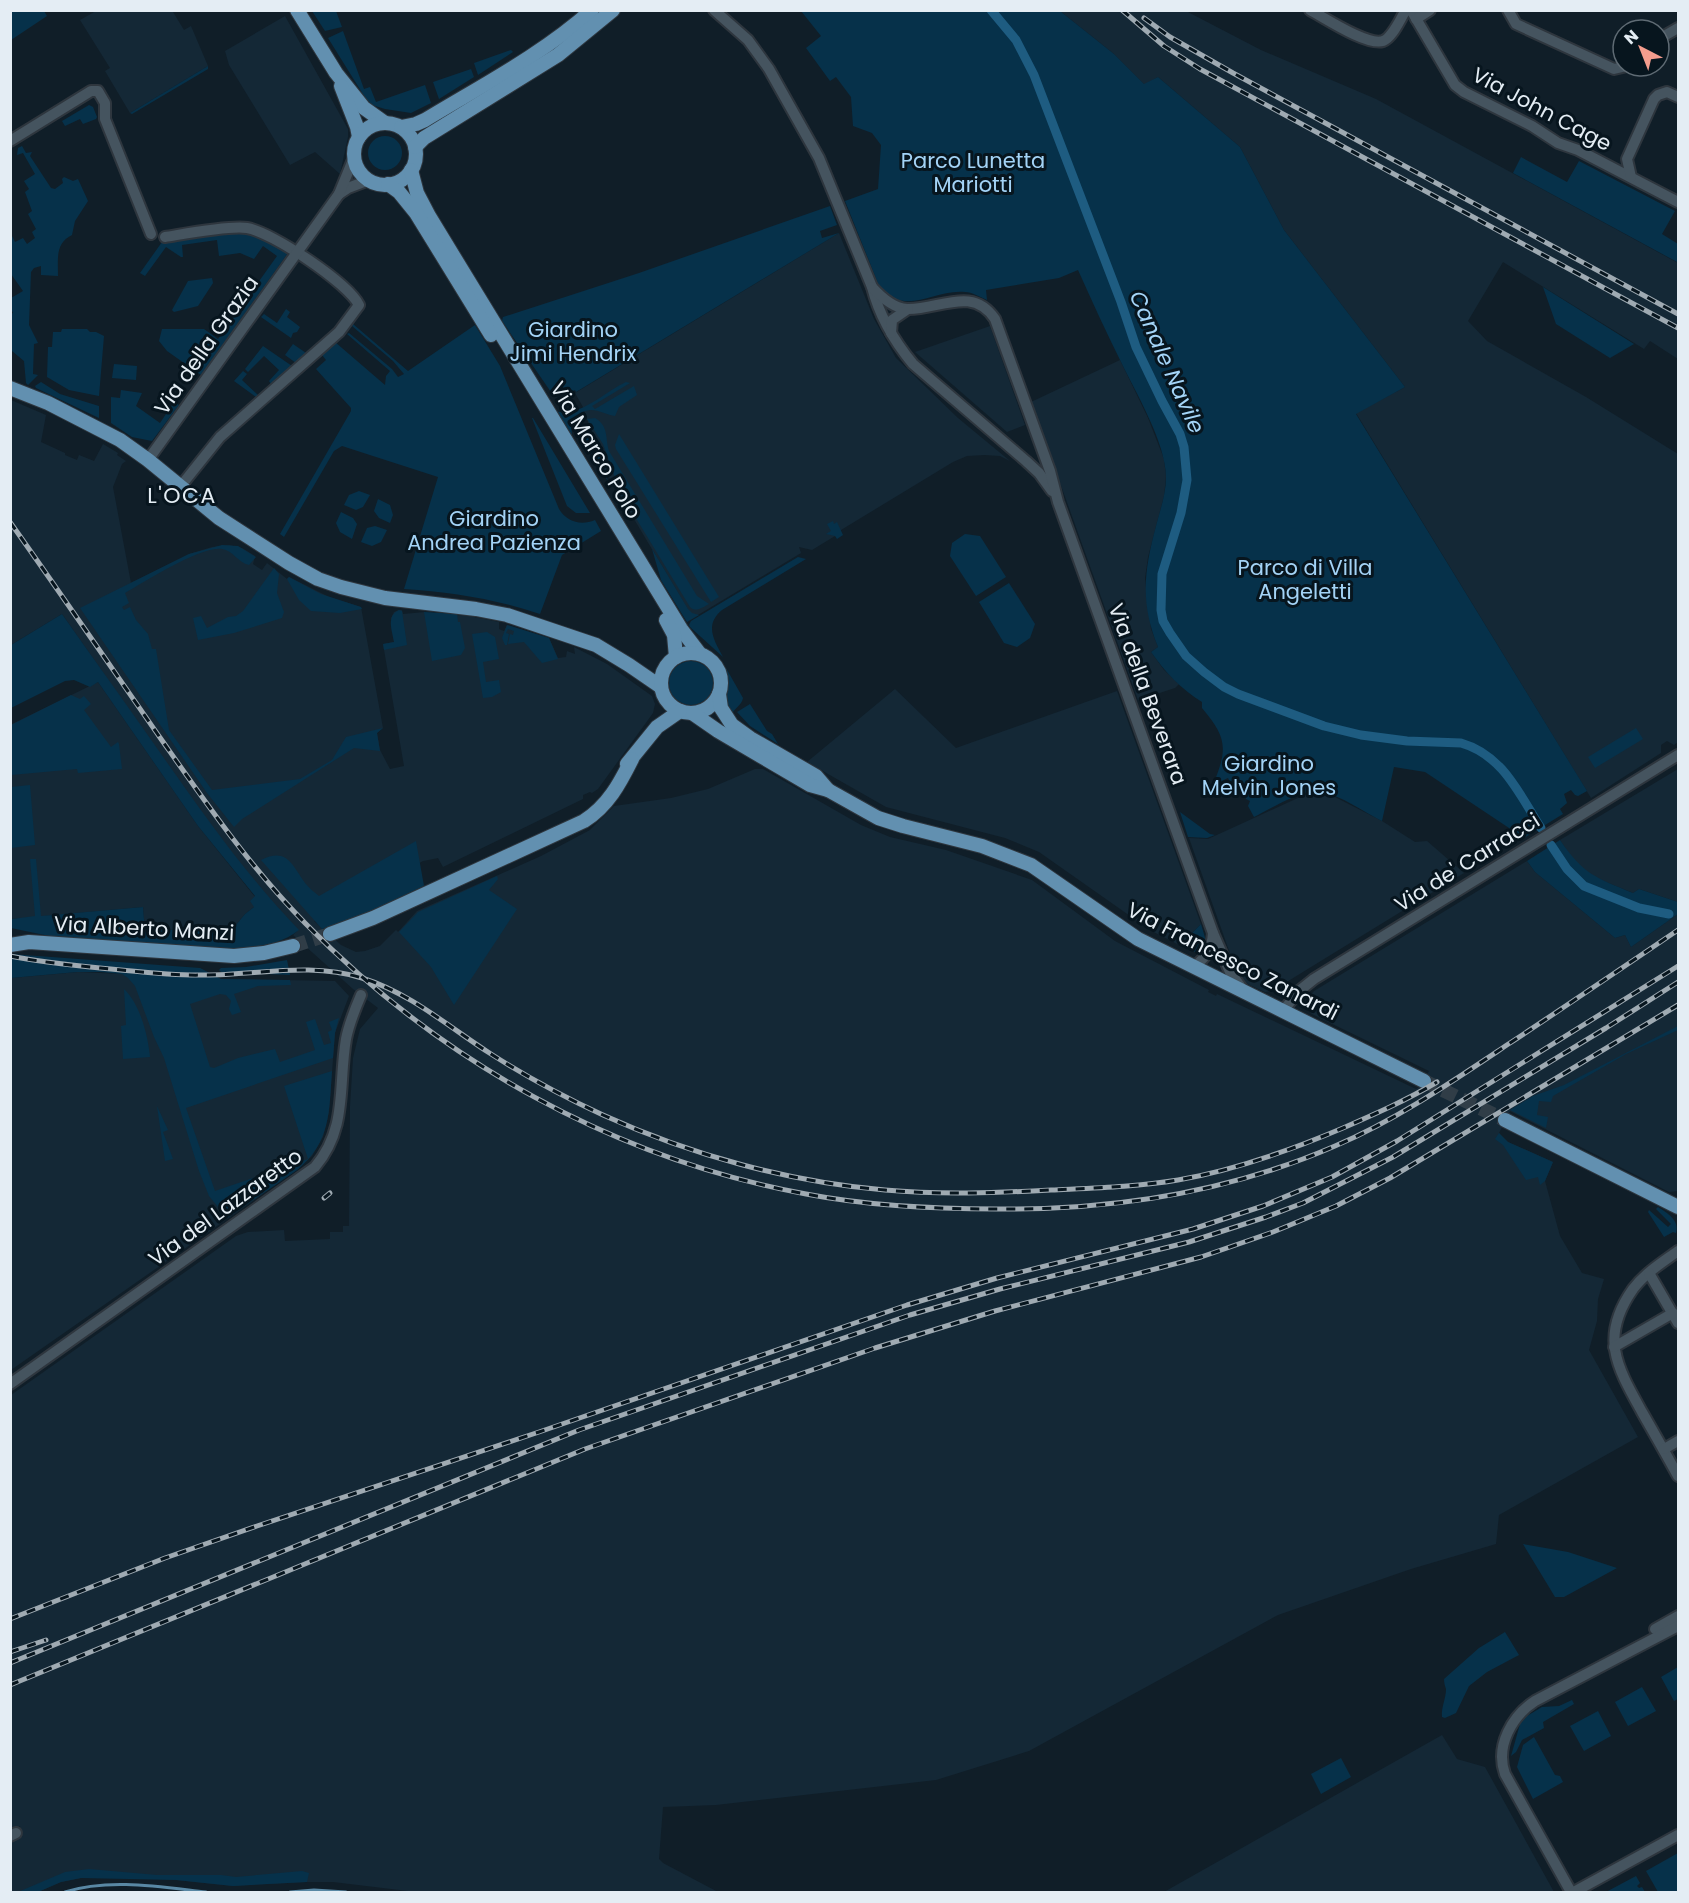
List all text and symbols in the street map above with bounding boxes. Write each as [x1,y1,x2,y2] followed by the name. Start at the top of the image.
[1611,18,1671,78] north arrow
[1619,25,1643,50] text: N
[1467,60,1617,158] street label: Via John Cage
[901,146,1045,199] park label: Parco Lunetta Mariotti
[147,270,265,420] street label: Via della Grazia
[1122,286,1212,438] water label: Canale Navile
[510,315,636,368] park label: Giardino Jimi Hendrix
[544,376,648,524] street label: Via Marco Polo
[147,480,217,511] district label: L'OCA
[407,504,581,557] park label: Giardino Andrea Pazienza
[1238,553,1372,606] park label: Parco di Villa Angeletti
[1102,599,1194,789] street label: Via della Beverara
[1202,749,1336,802] park label: Giardino Melvin Jones
[1389,806,1545,918] street label: Via de' Carracci
[1122,895,1344,1027] street label: Via Francesco Zanardi
[53,909,235,947] street label: Via Alberto Manzi
[142,1141,308,1273] street label: Via del Lazzaretto

